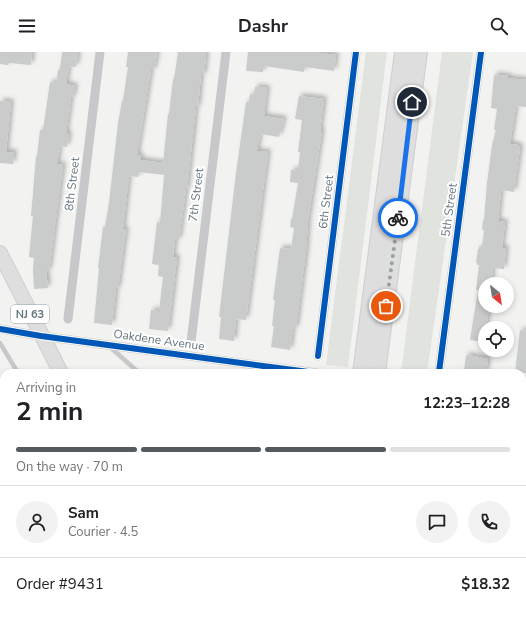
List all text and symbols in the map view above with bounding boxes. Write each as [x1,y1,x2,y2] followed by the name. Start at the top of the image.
[238,14,288,38] text: Dashr
[16,15,38,37] icon: menu
[488,15,510,37] icon: search
[395,85,429,119] pin
[401,91,423,113] icon: home
[61,155,83,212] street label: 8th Street
[185,166,207,223] street label: 7th Street
[315,173,337,230] street label: 6th Street
[437,181,461,238] street label: 5th Street
[378,198,418,238] courier
[387,207,409,229] icon: bike
[478,277,514,313] north arrow
[478,277,514,357] map controls
[369,289,403,323] pin
[375,295,397,317] icon: bag
[11,305,49,323] road number: NJ 63
[478,321,514,357] button: locate
[112,326,206,354] street label: Oakdene Avenue
[16,379,76,397] text: Arriving in
[423,393,510,413] text: 12:23–12:28
[16,394,83,429] text: 2 min
[16,458,123,476] text: On the way · 70 m
[16,501,58,543] button: person
[416,501,458,543] button: chat
[468,501,510,543] button: phone
[68,503,99,523] text: Sam
[68,523,138,541] text: Courier · 4.5
[16,574,104,594] text: Order #9431
[461,574,510,594] text: $18.32

